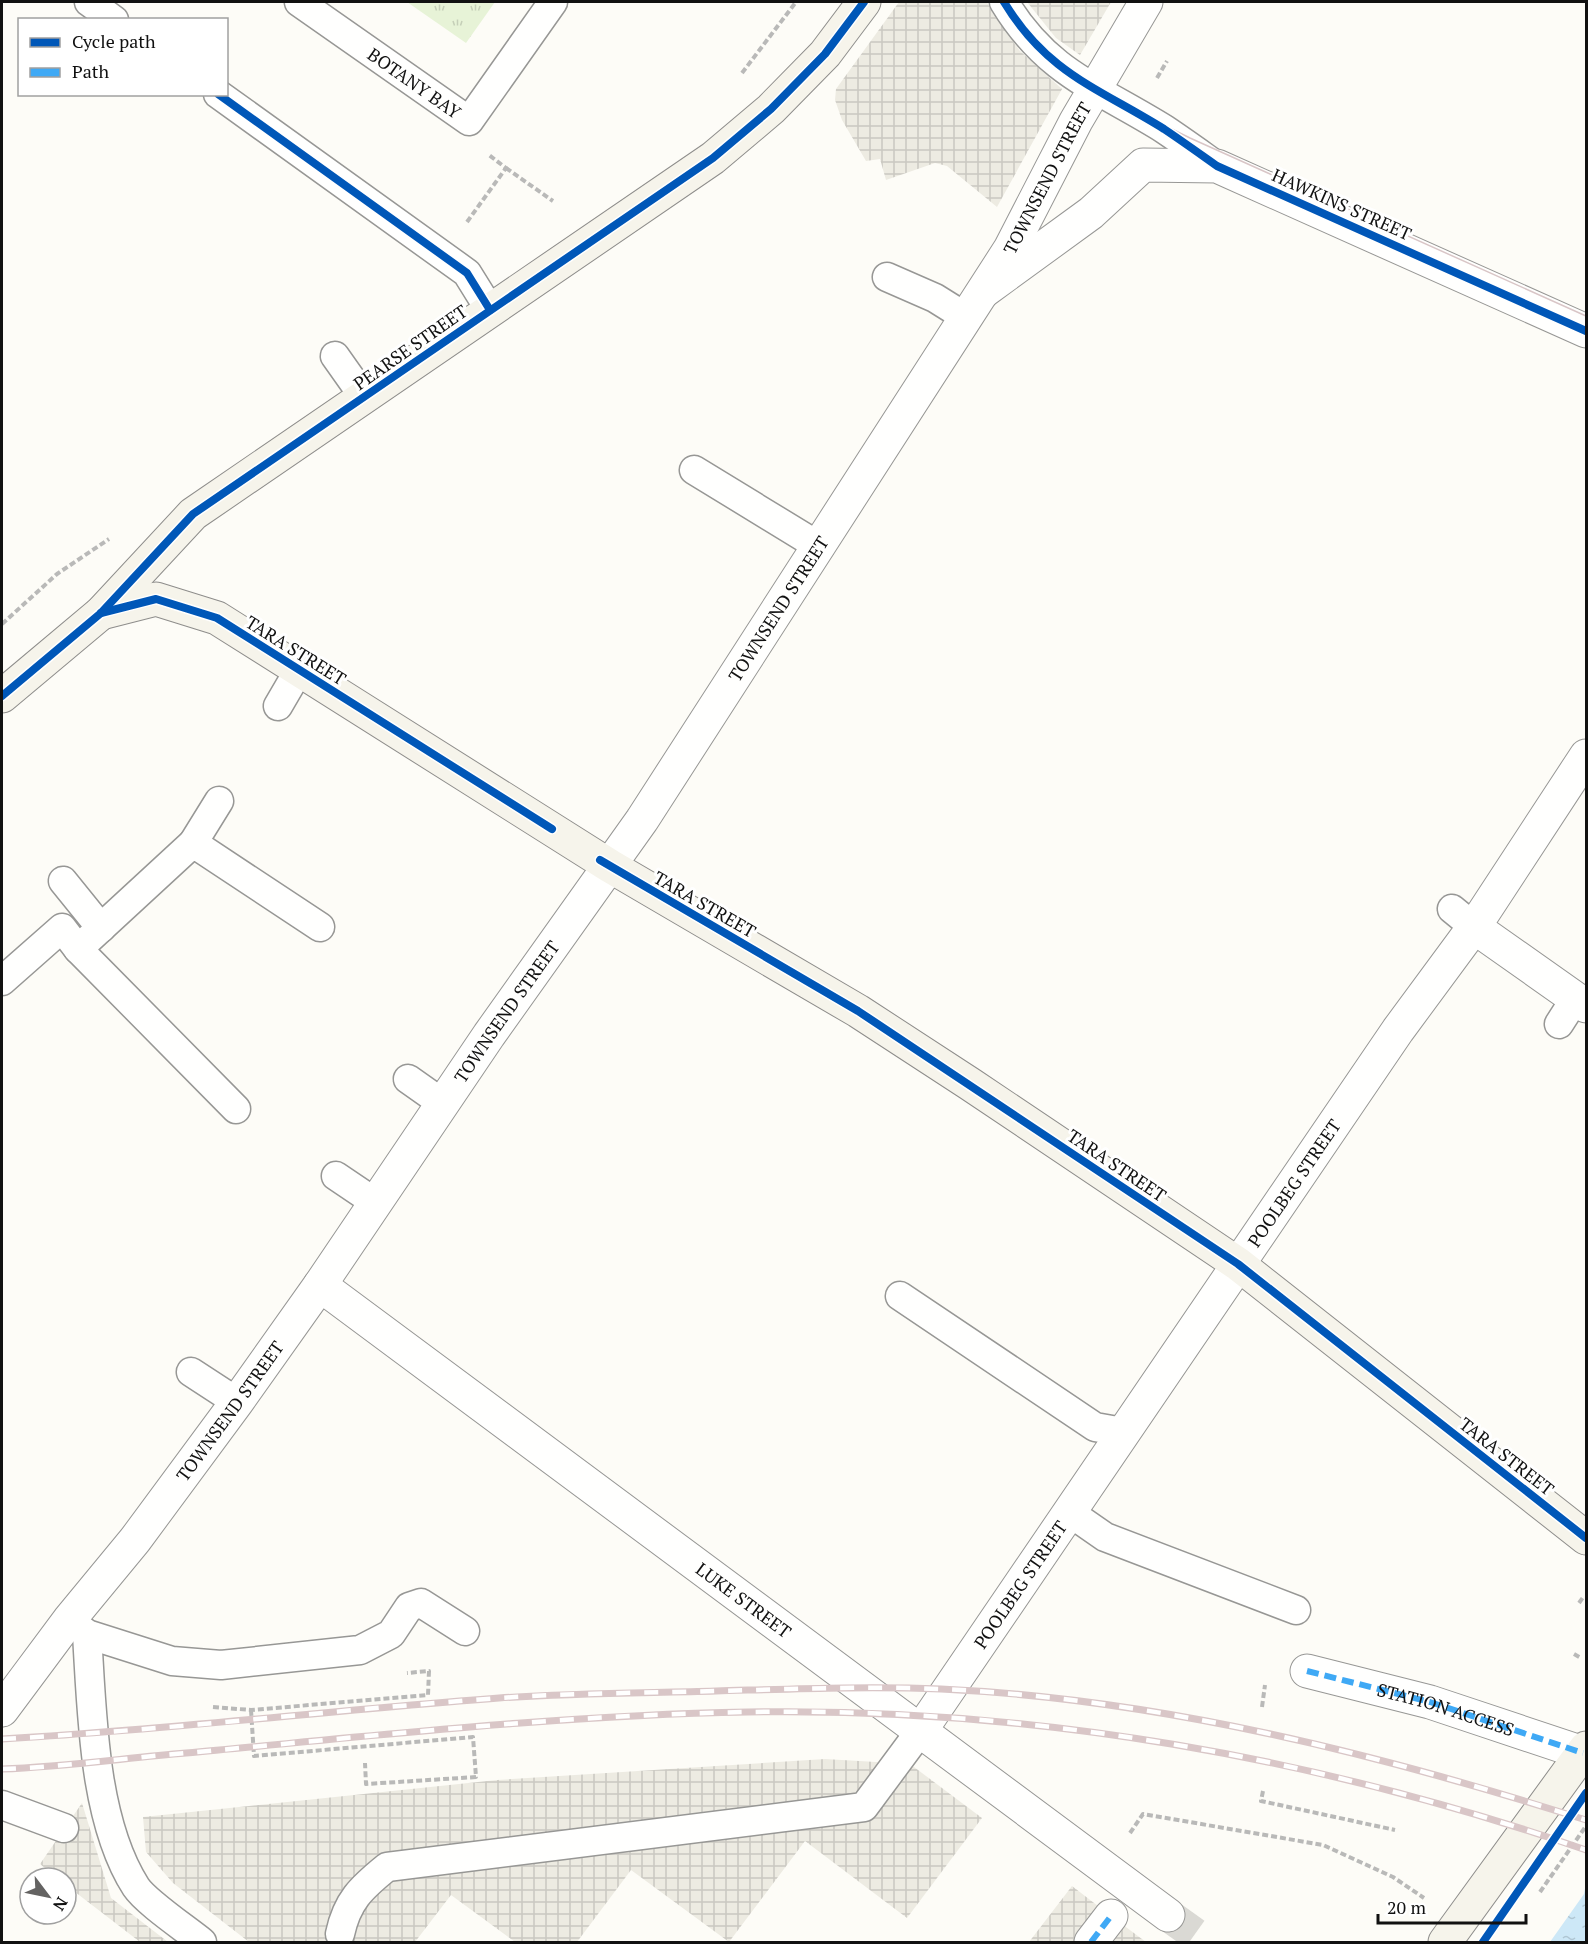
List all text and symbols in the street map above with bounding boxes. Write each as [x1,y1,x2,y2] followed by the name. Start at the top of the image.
[18,18,228,96] legend
[72,29,156,53] text: Cycle path
[363,42,466,124] street label: BOTANY BAY
[72,59,109,83] text: Path
[997,97,1097,258] street label: TOWNSEND STREET
[1269,163,1415,245] street label: HAWKINS STREET
[348,299,472,395] street label: PEARSE STREET
[723,531,834,686] street label: TOWNSEND STREET
[241,610,351,690] street label: TARA STREET
[650,865,760,943] street label: TARA STREET
[448,936,565,1087] street label: TOWNSEND STREET
[1242,1114,1346,1252] street label: POOLBEG STREET
[1063,1123,1171,1207] street label: TARA STREET
[170,1336,289,1486] street label: TOWNSEND STREET
[1455,1411,1559,1501] street label: TARA STREET
[968,1516,1072,1653] street label: POOLBEG STREET
[691,1557,796,1643] street label: LUKE STREET
[1375,1677,1517,1741] street label: STATION ACCESS
[18,1866,78,1926] north arrow
[1378,1887,1526,1925] scale bar
[48,1893,73,1915] text: N
[1387,1895,1427,1919] text: 20 m

